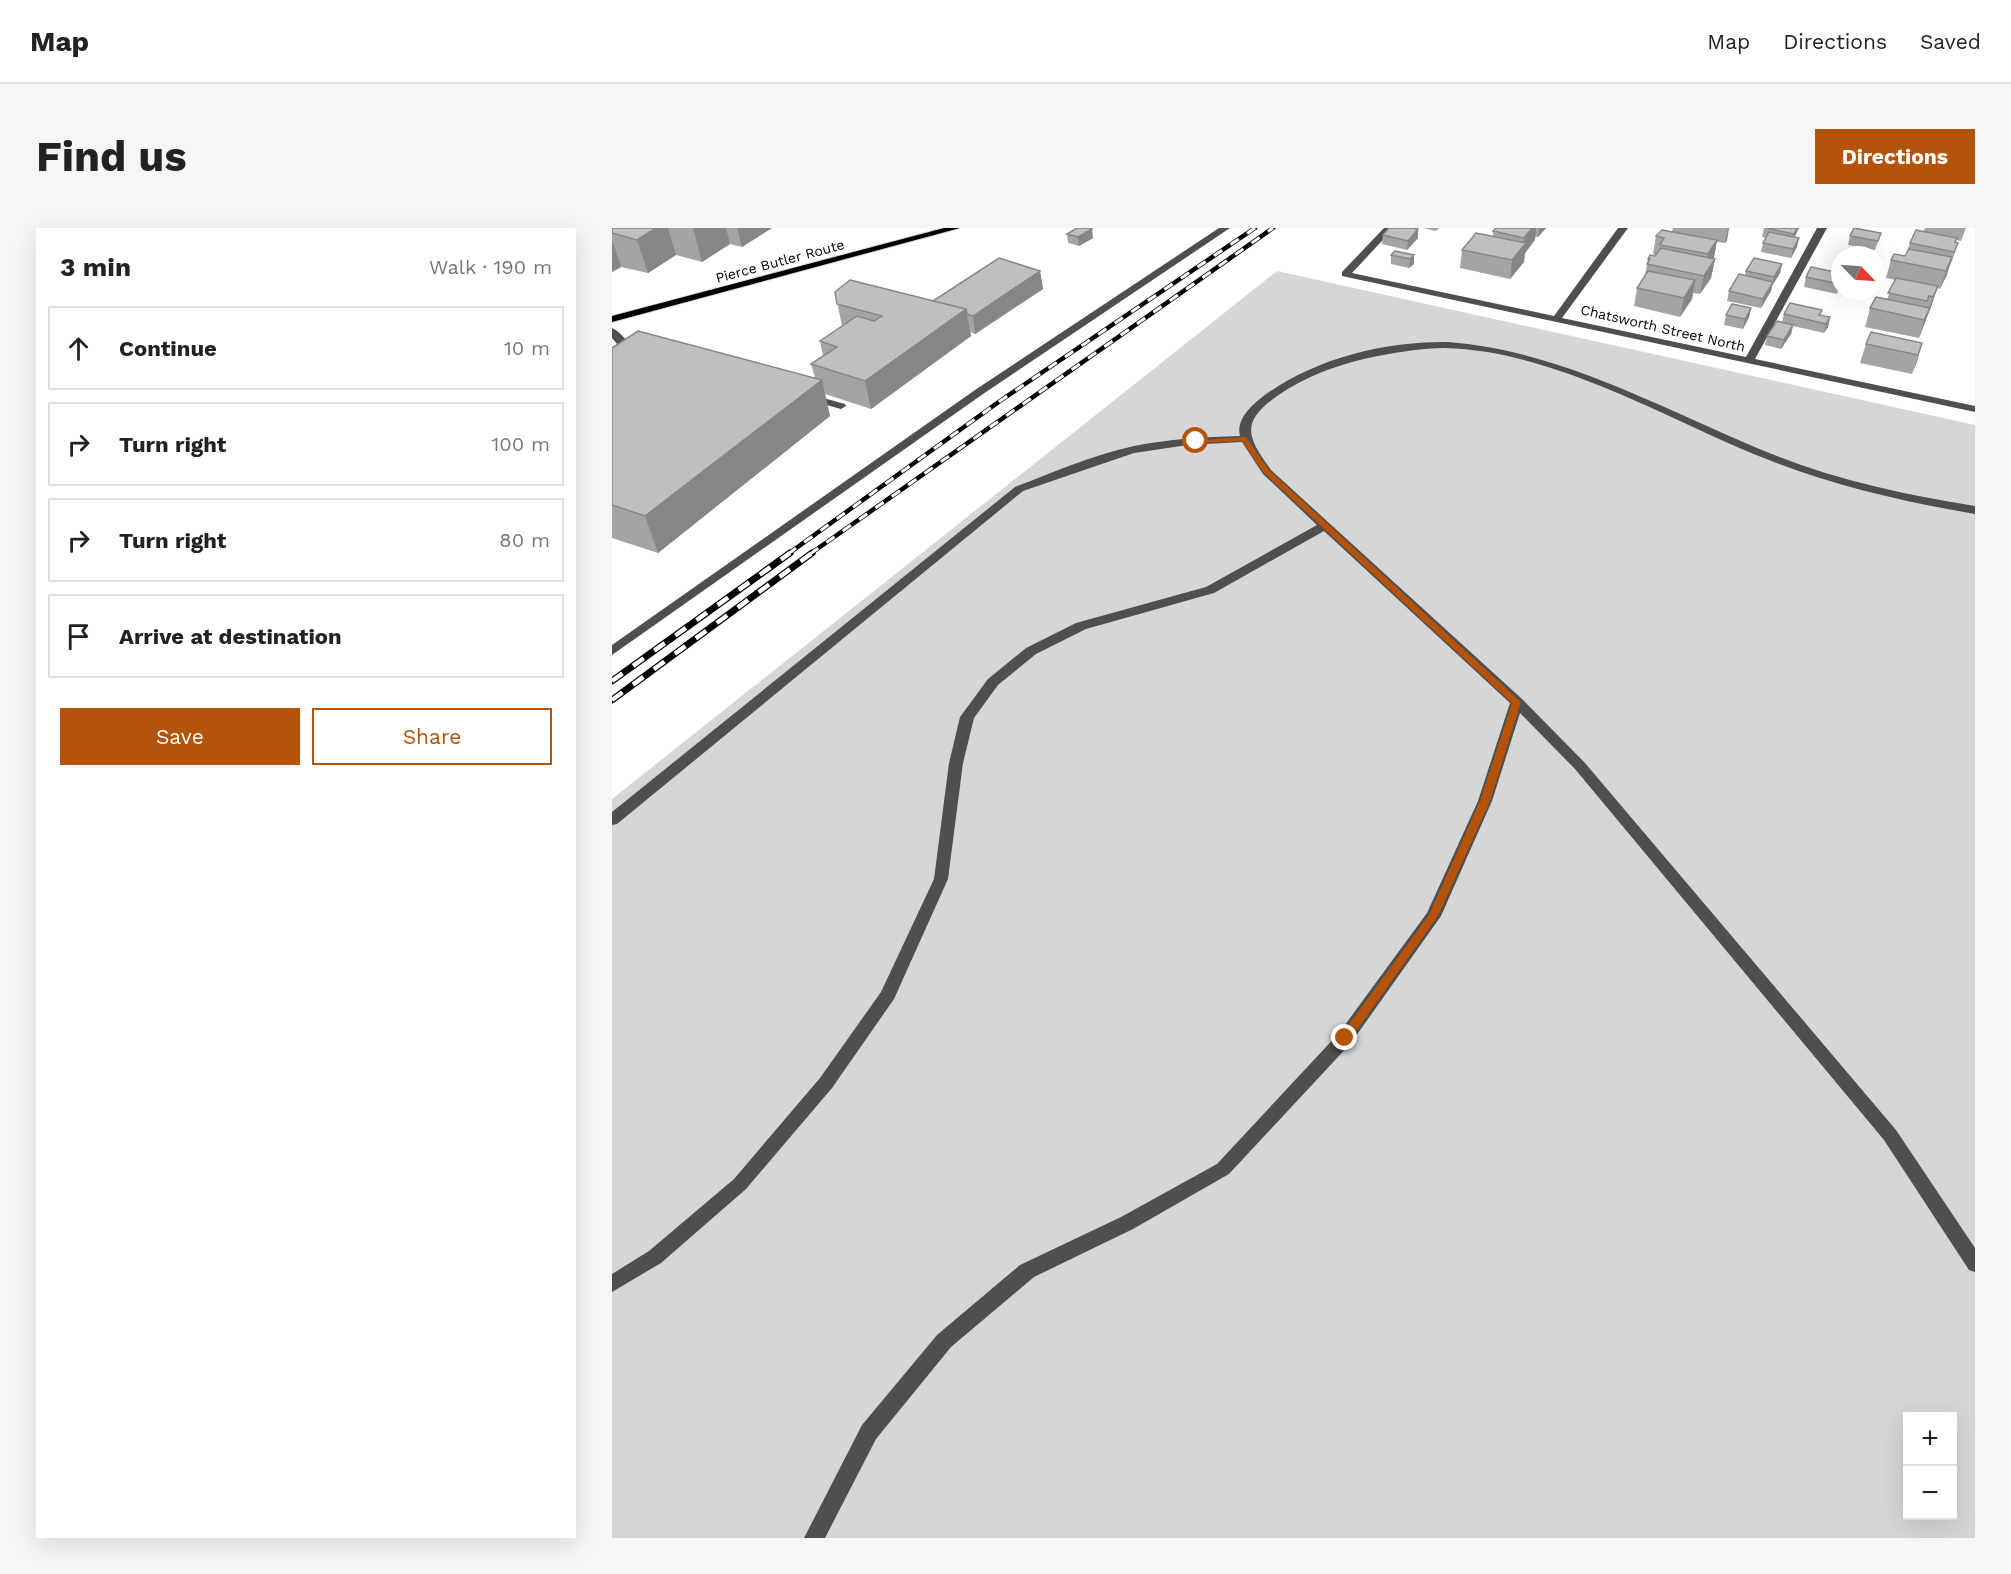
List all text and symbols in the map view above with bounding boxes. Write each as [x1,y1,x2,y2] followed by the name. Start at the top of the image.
[30,25,89,58] text: Map
[1707,29,1750,54] text: Map
[1783,29,1887,54] text: Directions
[1920,29,1981,54] text: Saved
[1815,129,1975,184] button: Directions
[36,132,187,181] text: Find us
[714,236,846,286] street label: Pierce Butler Route
[1831,246,1885,300] north arrow
[60,252,131,282] text: 3 min
[429,255,552,279] text: Walk · 190 m
[1579,301,1747,355] street label: Chatsworth Street North
[62,332,95,365] icon: ahead
[119,336,217,361] text: Continue
[504,336,550,360] text: 10 m
[1182,427,1208,453] route start
[62,428,95,461] icon: right
[119,432,226,457] text: Turn right
[491,432,550,456] text: 100 m
[62,524,95,557] icon: right
[119,528,226,553] text: Turn right
[499,528,550,552] text: 80 m
[62,620,95,653] icon: arrive
[119,624,342,649] text: Arrive at destination
[60,708,300,765] button: Save
[312,708,552,765] button: Share
[1331,1024,1357,1050] route end
[1903,1412,1957,1520] map controls
[1903,1412,1957,1466] button: +
[1903,1466,1957,1520] button: −

